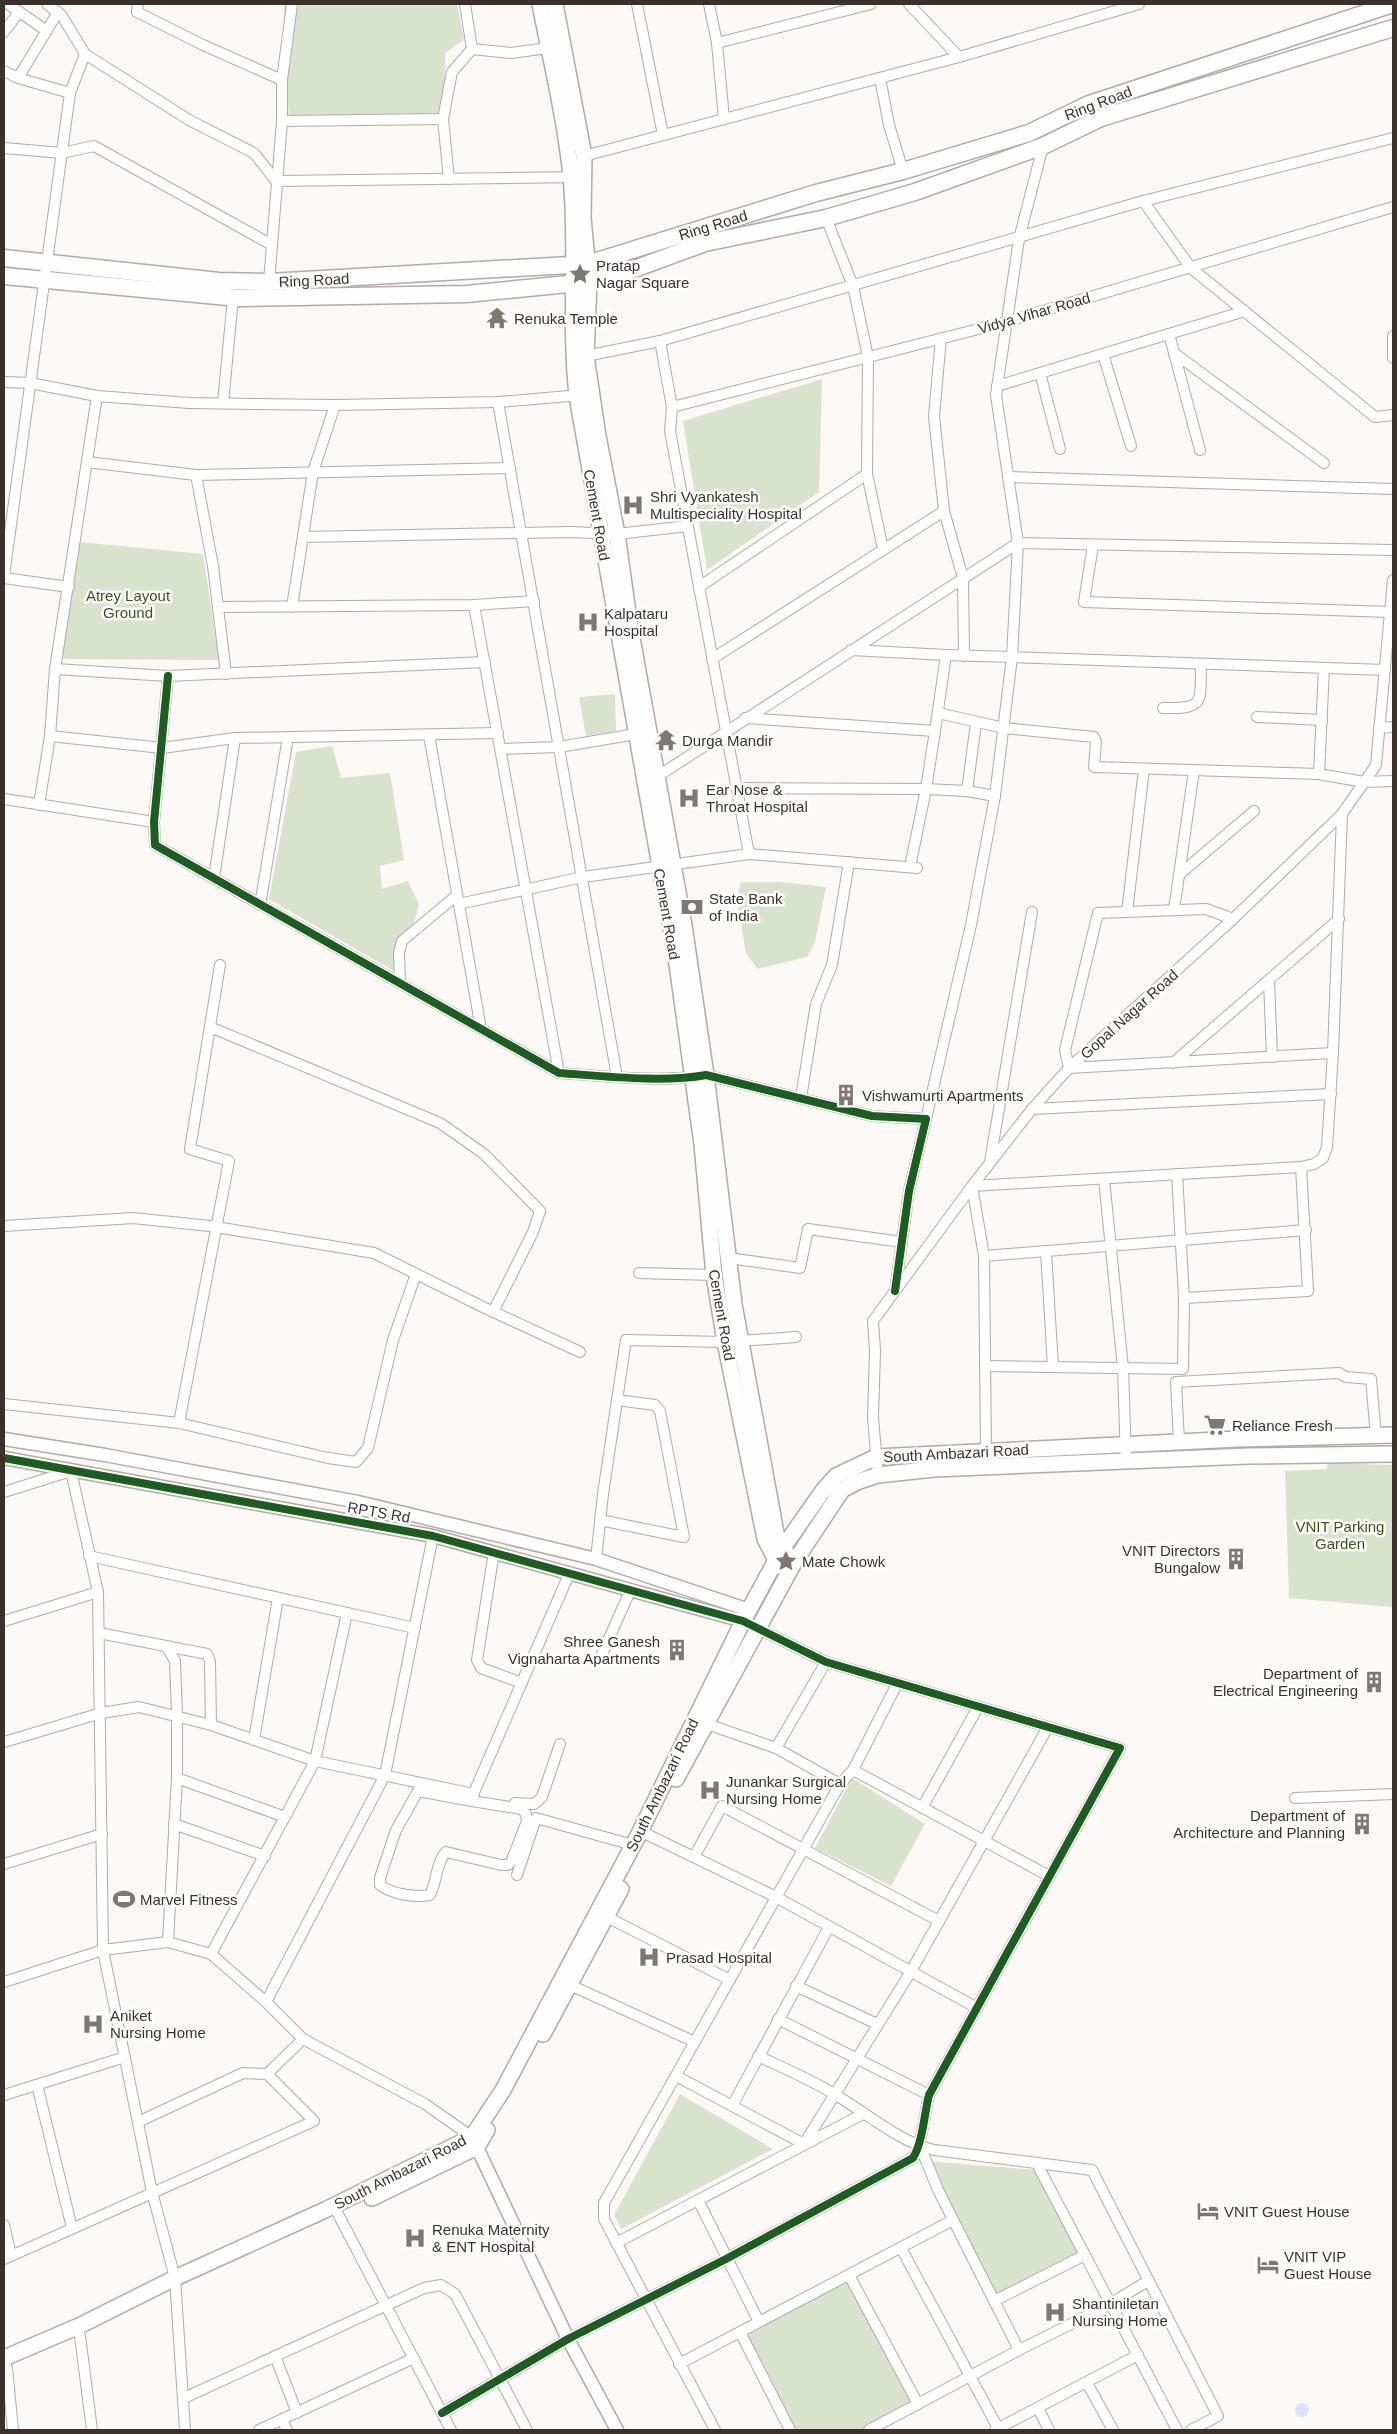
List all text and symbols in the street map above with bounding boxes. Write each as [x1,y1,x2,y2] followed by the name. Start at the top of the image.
[1062,82,1134,124] street label: Ring Road
[677,207,749,243] street label: Ring Road
[596,257,689,291] place label: Pratap Nagar Square
[567,261,593,287] place icon: Pratap Nagar Square
[278,270,350,290] street label: Ring Road
[976,289,1092,337] street label: Vidya Vihar Road
[484,305,510,331] temple icon: Renuka Temple
[514,310,618,327] place label: Renuka Temple
[581,468,613,562] street label: Cement Road
[650,488,802,522] place label: Shri Vyankatesh Multispeciality Hospital
[620,492,646,518] hospital icon: Shri Vyankatesh Multispeciality Hospital
[86,587,171,621] park label: Atrey Layout Ground
[604,605,668,639] place label: Kalpataru Hospital
[575,609,601,635] hospital icon: Kalpataru Hospital
[653,727,679,753] temple icon: Durga Mandir
[682,732,773,749] place label: Durga Mandir
[706,781,808,815] place label: Ear Nose & Throat Hospital
[676,785,702,811] hospital icon: Ear Nose & Throat Hospital
[651,867,683,961] street label: Cement Road
[709,890,783,924] place label: State Bank of India
[679,894,705,920] bank icon: State Bank of India
[1077,966,1181,1062] street label: Gopal Nagar Road
[833,1082,859,1108] building icon: Vishwamurti Apartments
[862,1087,1023,1104] place label: Vishwamurti Apartments
[706,1268,738,1362] street label: Cement Road
[1202,1412,1228,1438] supermarket icon: Reliance Fresh
[1232,1417,1333,1434] place label: Reliance Fresh
[883,1441,1029,1465] street label: South Ambazari Road
[346,1498,412,1526] street label: RPTS Rd
[1296,1518,1384,1552] park label: VNIT Parking Garden
[1122,1542,1220,1576] place label: VNIT Directors Bungalow
[1223,1546,1249,1572] building icon: VNIT Directors Bungalow
[773,1548,799,1574] place icon: Mate Chowk
[802,1553,886,1570] place label: Mate Chowk
[508,1633,660,1667] place label: Shree Ganesh Vignaharta Apartments
[664,1637,690,1663] building icon: Shree Ganesh Vignaharta Apartments
[1213,1665,1359,1699] place label: Department of Electrical Engineering
[1361,1669,1387,1695] building icon: Department of Electrical Engineering
[622,1716,702,1854] street label: South Ambazari Road
[726,1773,846,1807] place label: Junankar Surgical Nursing Home
[697,1777,723,1803] hospital icon: Junankar Surgical Nursing Home
[1173,1807,1346,1841] place label: Department of Architecture and Planning
[1349,1811,1375,1837] building icon: Department of Architecture and Planning
[111,1886,137,1912] sports icon: Marvel Fitness
[140,1891,238,1908] place label: Marvel Fitness
[636,1944,662,1970] hospital icon: Prasad Hospital
[666,1949,772,1966] place label: Prasad Hospital
[110,2007,206,2041] place label: Aniket Nursing Home
[80,2011,106,2037] hospital icon: Aniket Nursing Home
[331,2131,469,2213] street label: South Ambazari Road
[1195,2198,1221,2224] hotel icon: VNIT Guest House
[1224,2203,1350,2220] place label: VNIT Guest House
[432,2221,550,2255] place label: Renuka Maternity & ENT Hospital
[402,2225,428,2251] hospital icon: Renuka Maternity & ENT Hospital
[1284,2248,1372,2282] place label: VNIT VIP Guest House
[1255,2252,1281,2278] hotel icon: VNIT VIP Guest House
[1072,2295,1168,2329] place label: Shantiniletan Nursing Home
[1042,2299,1068,2325] hospital icon: Shantiniletan Nursing Home

